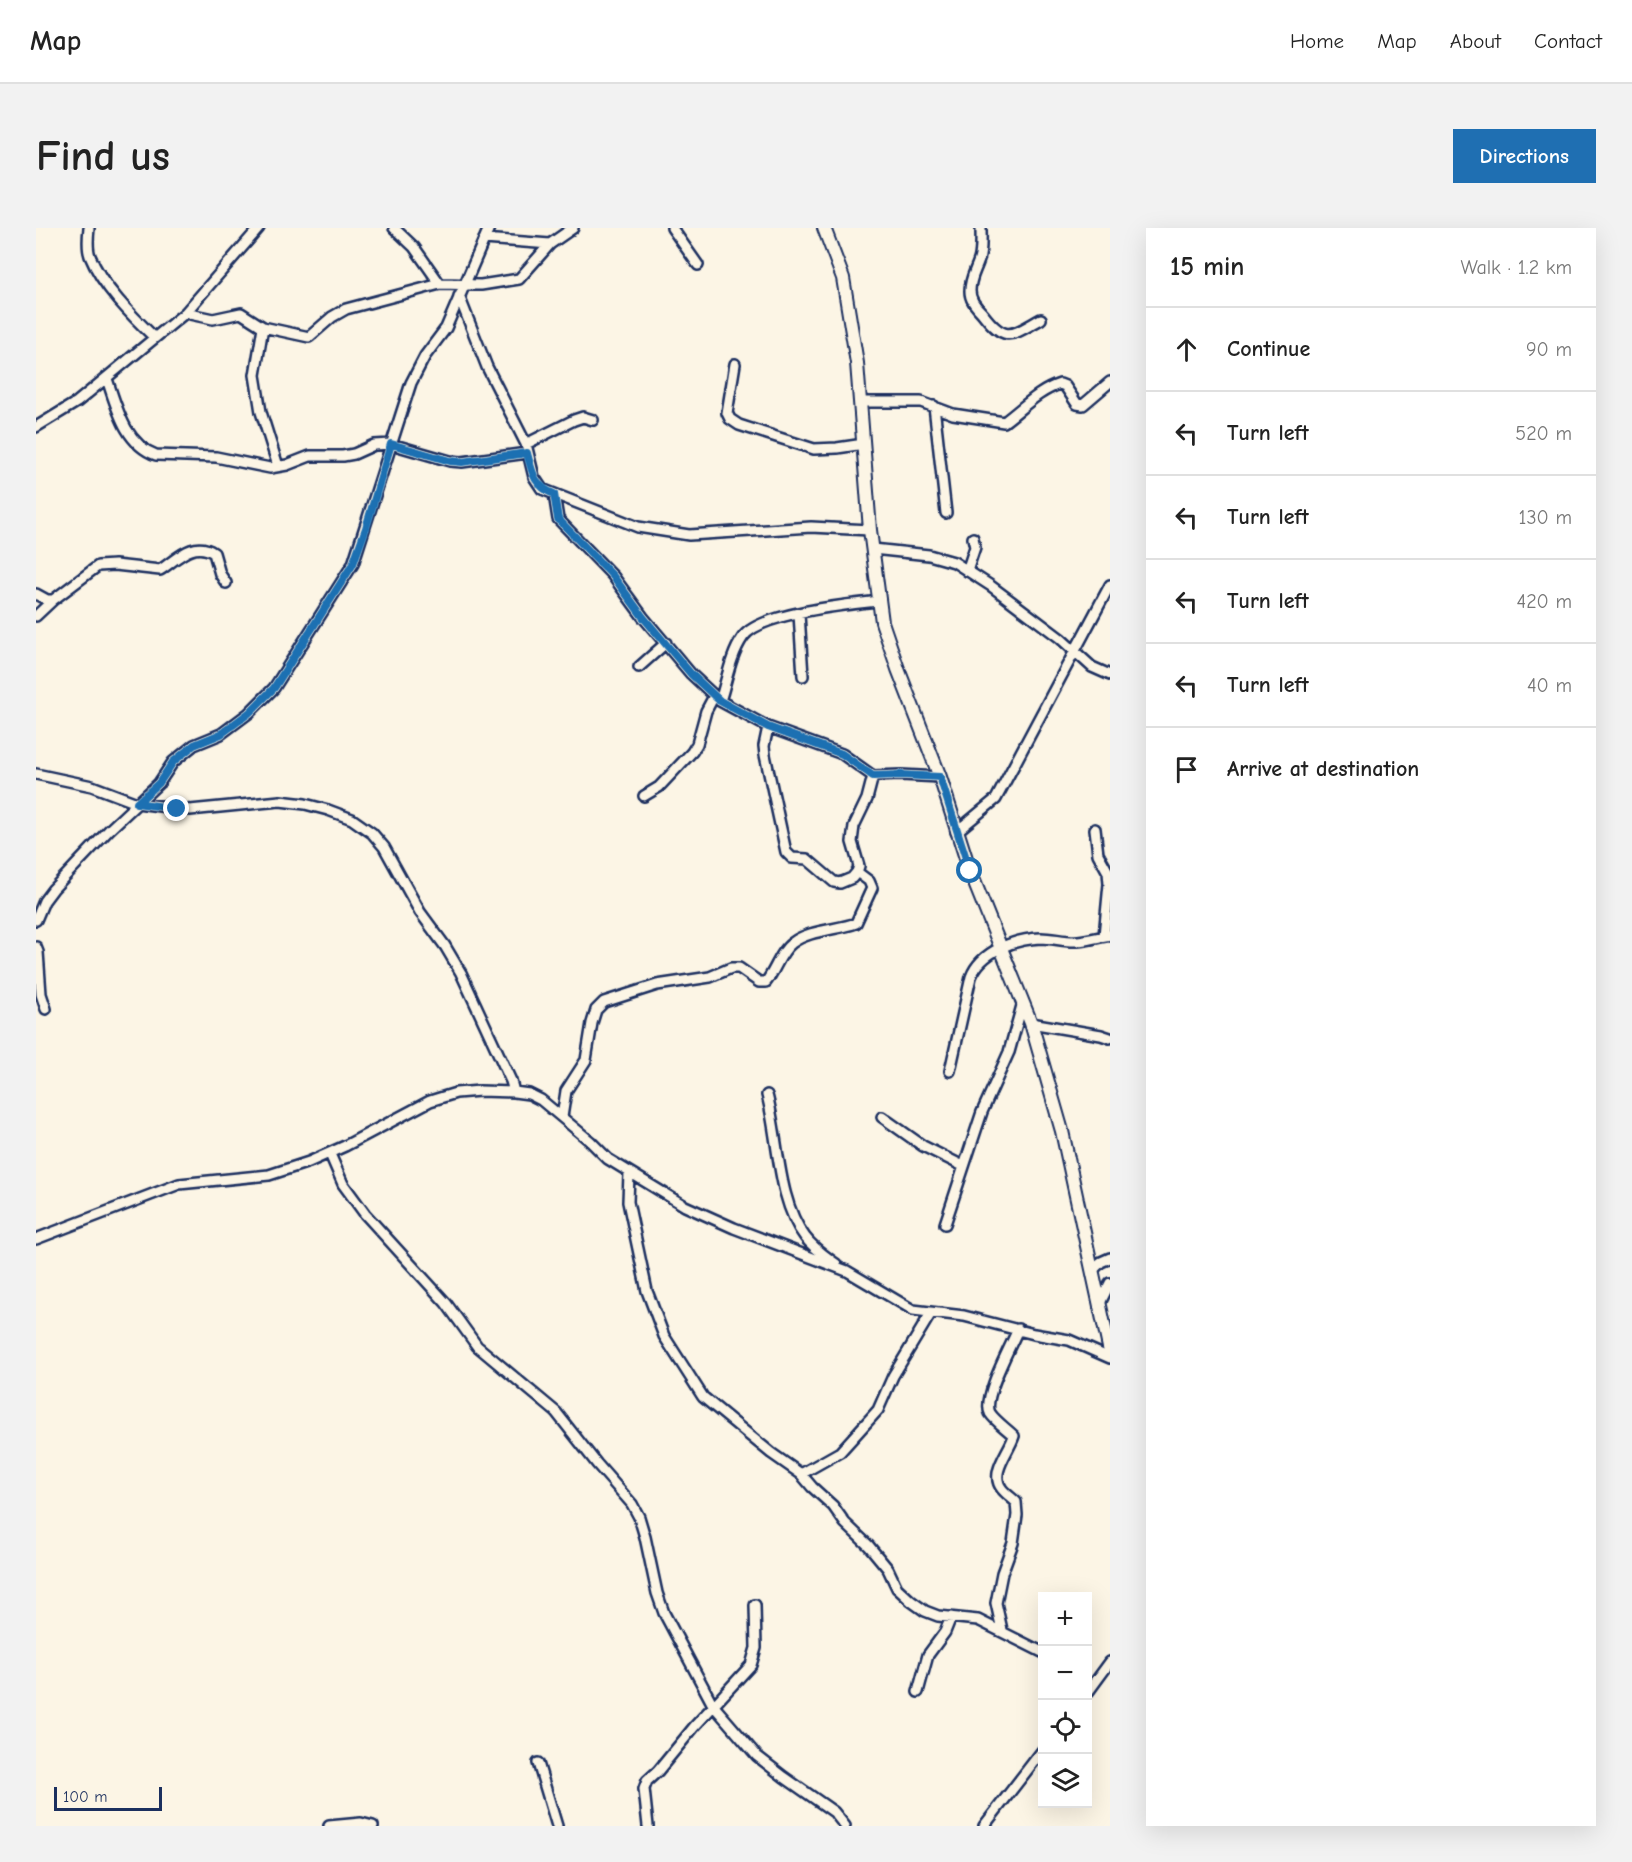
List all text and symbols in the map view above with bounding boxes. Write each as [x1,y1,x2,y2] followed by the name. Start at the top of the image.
[30,25,81,57] text: Map
[1290,29,1344,53] text: Home
[1377,29,1417,53] text: Map
[1450,29,1501,53] text: About
[1534,29,1602,53] text: Contact
[1453,129,1596,183] button: Directions
[36,132,170,181] text: Find us
[1170,252,1244,282] text: 15 min
[1460,256,1572,279] text: Walk · 1.2 km
[1170,333,1203,366] icon: ahead
[1227,336,1310,362] text: Continue
[1526,338,1572,361] text: 90 m
[1170,417,1203,450] icon: left
[1227,420,1309,446] text: Turn left
[1515,422,1572,445] text: 520 m
[1170,501,1203,534] icon: left
[1227,504,1309,530] text: Turn left
[1519,506,1572,529] text: 130 m
[1170,585,1203,618] icon: left
[1227,588,1309,614] text: Turn left
[1516,590,1572,613] text: 420 m
[1170,669,1203,702] icon: left
[1227,672,1309,698] text: Turn left
[1527,674,1572,697] text: 40 m
[1170,753,1203,786] icon: arrive
[1227,756,1419,782] text: Arrive at destination
[163,795,189,821] route end
[956,857,982,883] route start
[1038,1592,1092,1808] map controls
[1038,1592,1092,1646] button: +
[1038,1646,1092,1700] button: −
[1038,1700,1092,1754] button: locate
[1038,1754,1092,1808] button: layers
[54,1784,162,1812] scale bar
[63,1788,107,1806] text: 100 m

